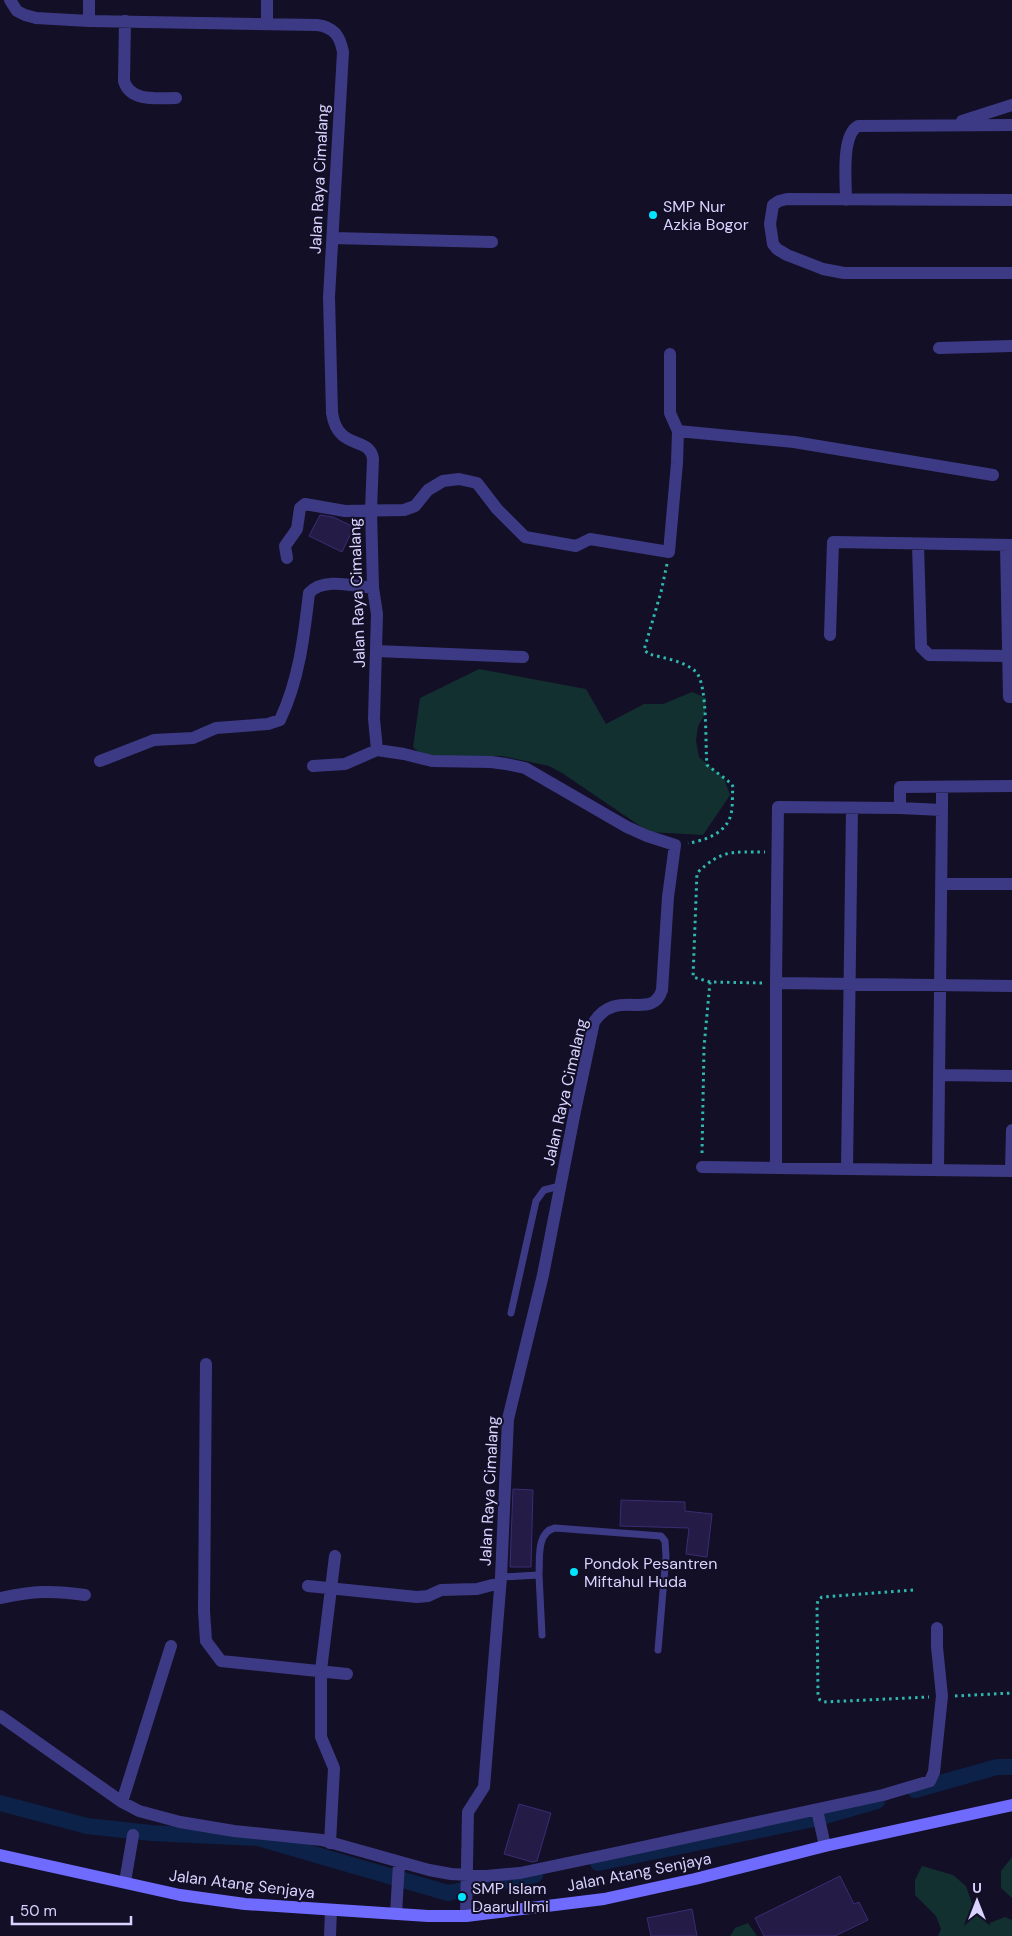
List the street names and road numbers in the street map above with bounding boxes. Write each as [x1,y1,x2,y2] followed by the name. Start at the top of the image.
[305,103,333,255] street label: Jalan Raya Cimalang
[344,518,370,668] street label: Jalan Raya Cimalang
[538,1016,592,1168] street label: Jalan Raya Cimalang
[475,1415,503,1567] street label: Jalan Raya Cimalang
[565,1848,713,1896] street label: Jalan Atang Senjaya
[168,1865,316,1903] street label: Jalan Atang Senjaya

